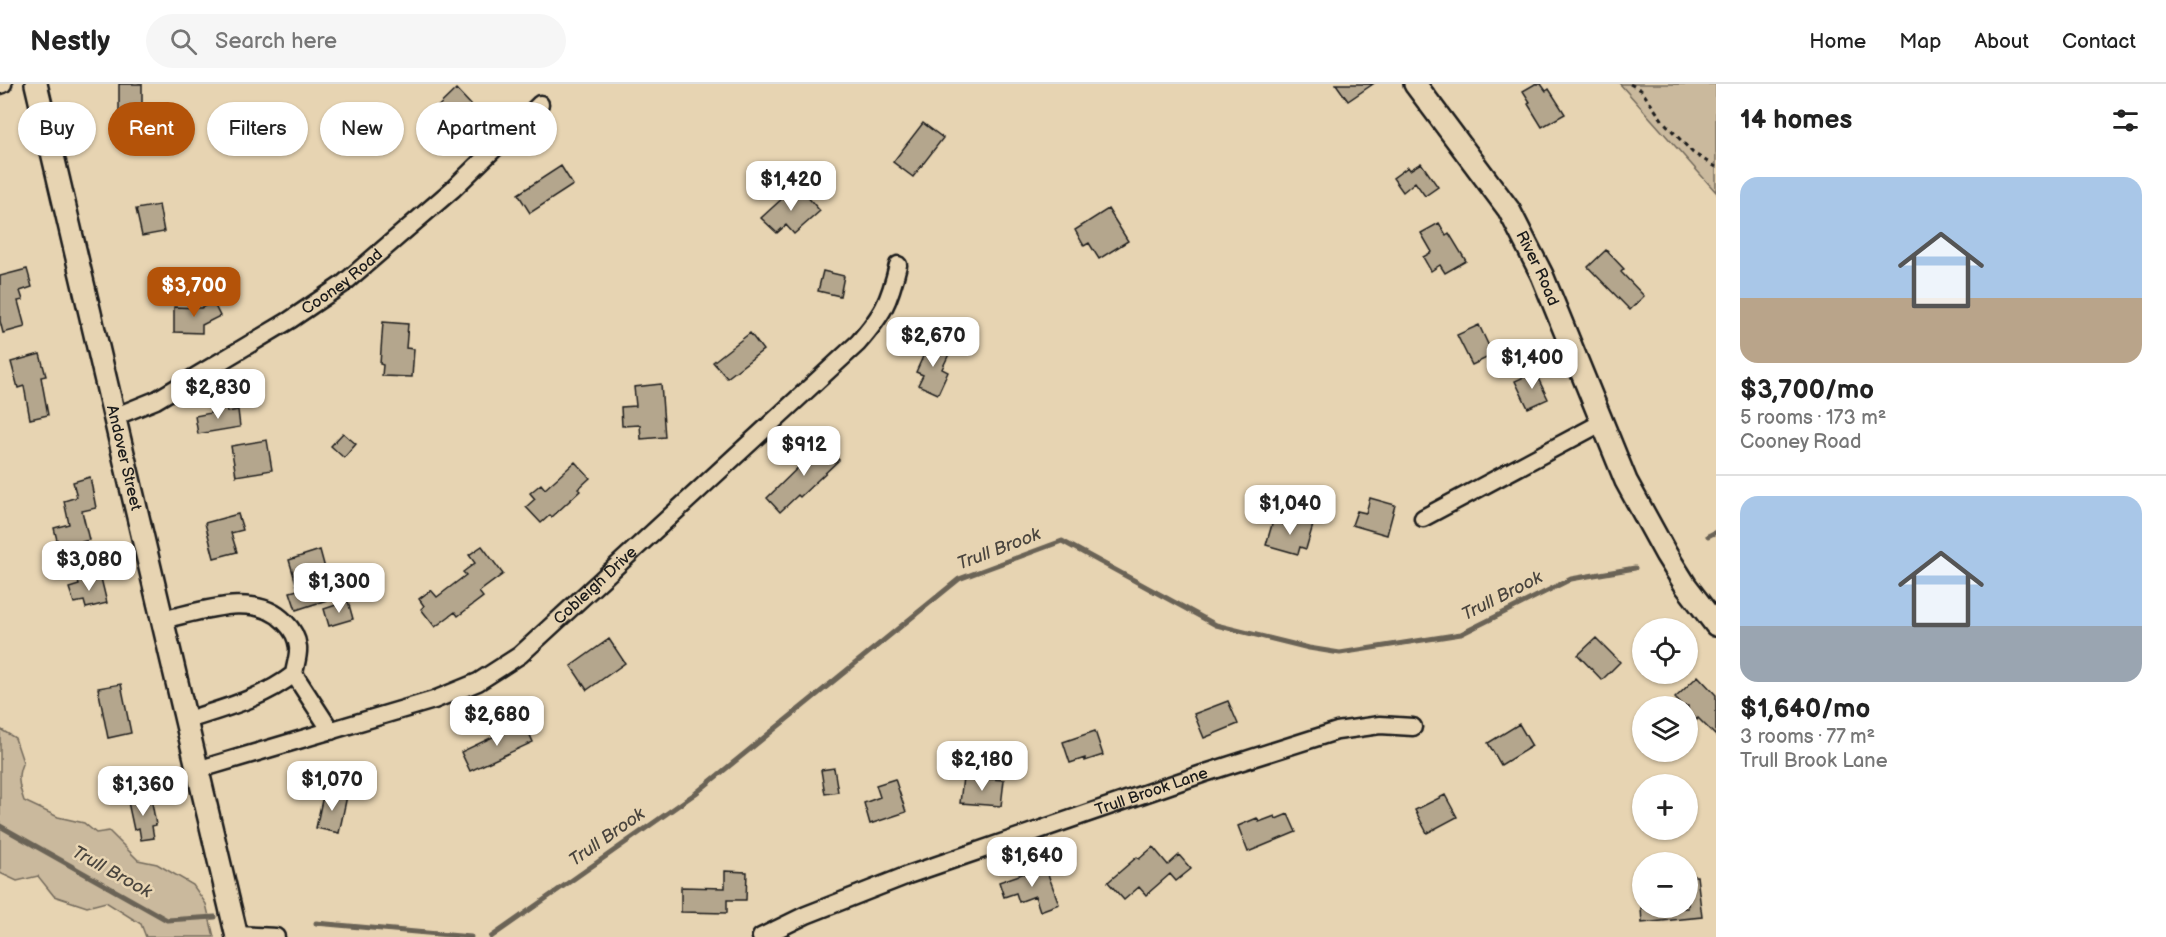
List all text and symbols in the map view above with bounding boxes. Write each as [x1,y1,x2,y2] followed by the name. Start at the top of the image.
[146,14,566,68] search box
[30,25,110,58] text: Nestly
[167,25,200,58] icon: search
[215,28,337,55] text: Search here
[1809,29,1866,54] text: Home
[1899,29,1941,54] text: Map
[1974,29,2029,54] text: About
[2062,29,2136,54] text: Contact
[18,102,96,156] chip: Buy
[108,102,195,156] chip: Rent
[207,102,308,156] chip: Filters
[320,102,404,156] chip: New
[416,102,557,156] chip: Apartment
[2109,104,2142,137] icon: filters
[1740,105,1852,136] text: 14 homes
[742,161,840,212] pin: $1,420
[760,168,822,192] text: $1,420
[1887,216,1995,324] icon: home
[1512,228,1563,308] street label: River Road
[298,245,386,319] street label: Cooney Road
[145,267,243,318] pin: $3,700
[161,274,227,298] text: $3,700
[884,317,982,368] pin: $2,670
[900,324,966,348] text: $2,670
[1483,339,1581,390] pin: $1,400
[1501,346,1563,370] text: $1,400
[169,369,267,420] pin: $2,830
[1740,375,1874,406] text: $3,700/mo
[185,376,251,400] text: $2,830
[102,403,146,512] street label: Andover Street
[1740,406,1886,430] text: 5 rooms · 173 m²
[768,426,840,477] pin: $912
[1740,430,1861,454] text: Cooney Road
[781,433,827,457] text: $912
[1241,485,1339,536] pin: $1,040
[1259,492,1321,516] text: $1,040
[954,523,1045,574] water label: Trull Brook
[1887,535,1995,643] icon: home
[40,541,138,592] pin: $3,080
[550,542,641,629] street label: Cobleigh Drive
[56,548,122,572] text: $3,080
[290,563,388,614] pin: $1,300
[1458,566,1547,625] water label: Trull Brook
[308,570,370,594] text: $1,300
[1632,618,1698,918] map controls
[1632,618,1698,684] button: locate
[1740,694,1870,725] text: $1,640/mo
[448,696,546,747] pin: $2,680
[1632,696,1698,762] button: layers
[464,703,530,727] text: $2,680
[1740,725,1875,749] text: 3 rooms · 77 m²
[933,741,1031,792] pin: $2,180
[951,748,1013,772] text: $2,180
[1740,749,1888,773] text: Trull Brook Lane
[283,761,381,812] pin: $1,070
[1092,763,1211,820] street label: Trull Brook Lane
[94,766,192,817] pin: $1,360
[301,768,363,792] text: $1,070
[112,773,174,797] text: $1,360
[1632,774,1698,840] button: +
[565,803,650,871] water label: Trull Brook
[983,837,1081,888] pin: $1,640
[69,842,156,903] water label: Trull Brook
[1001,844,1063,868] text: $1,640
[1632,852,1698,918] button: −

